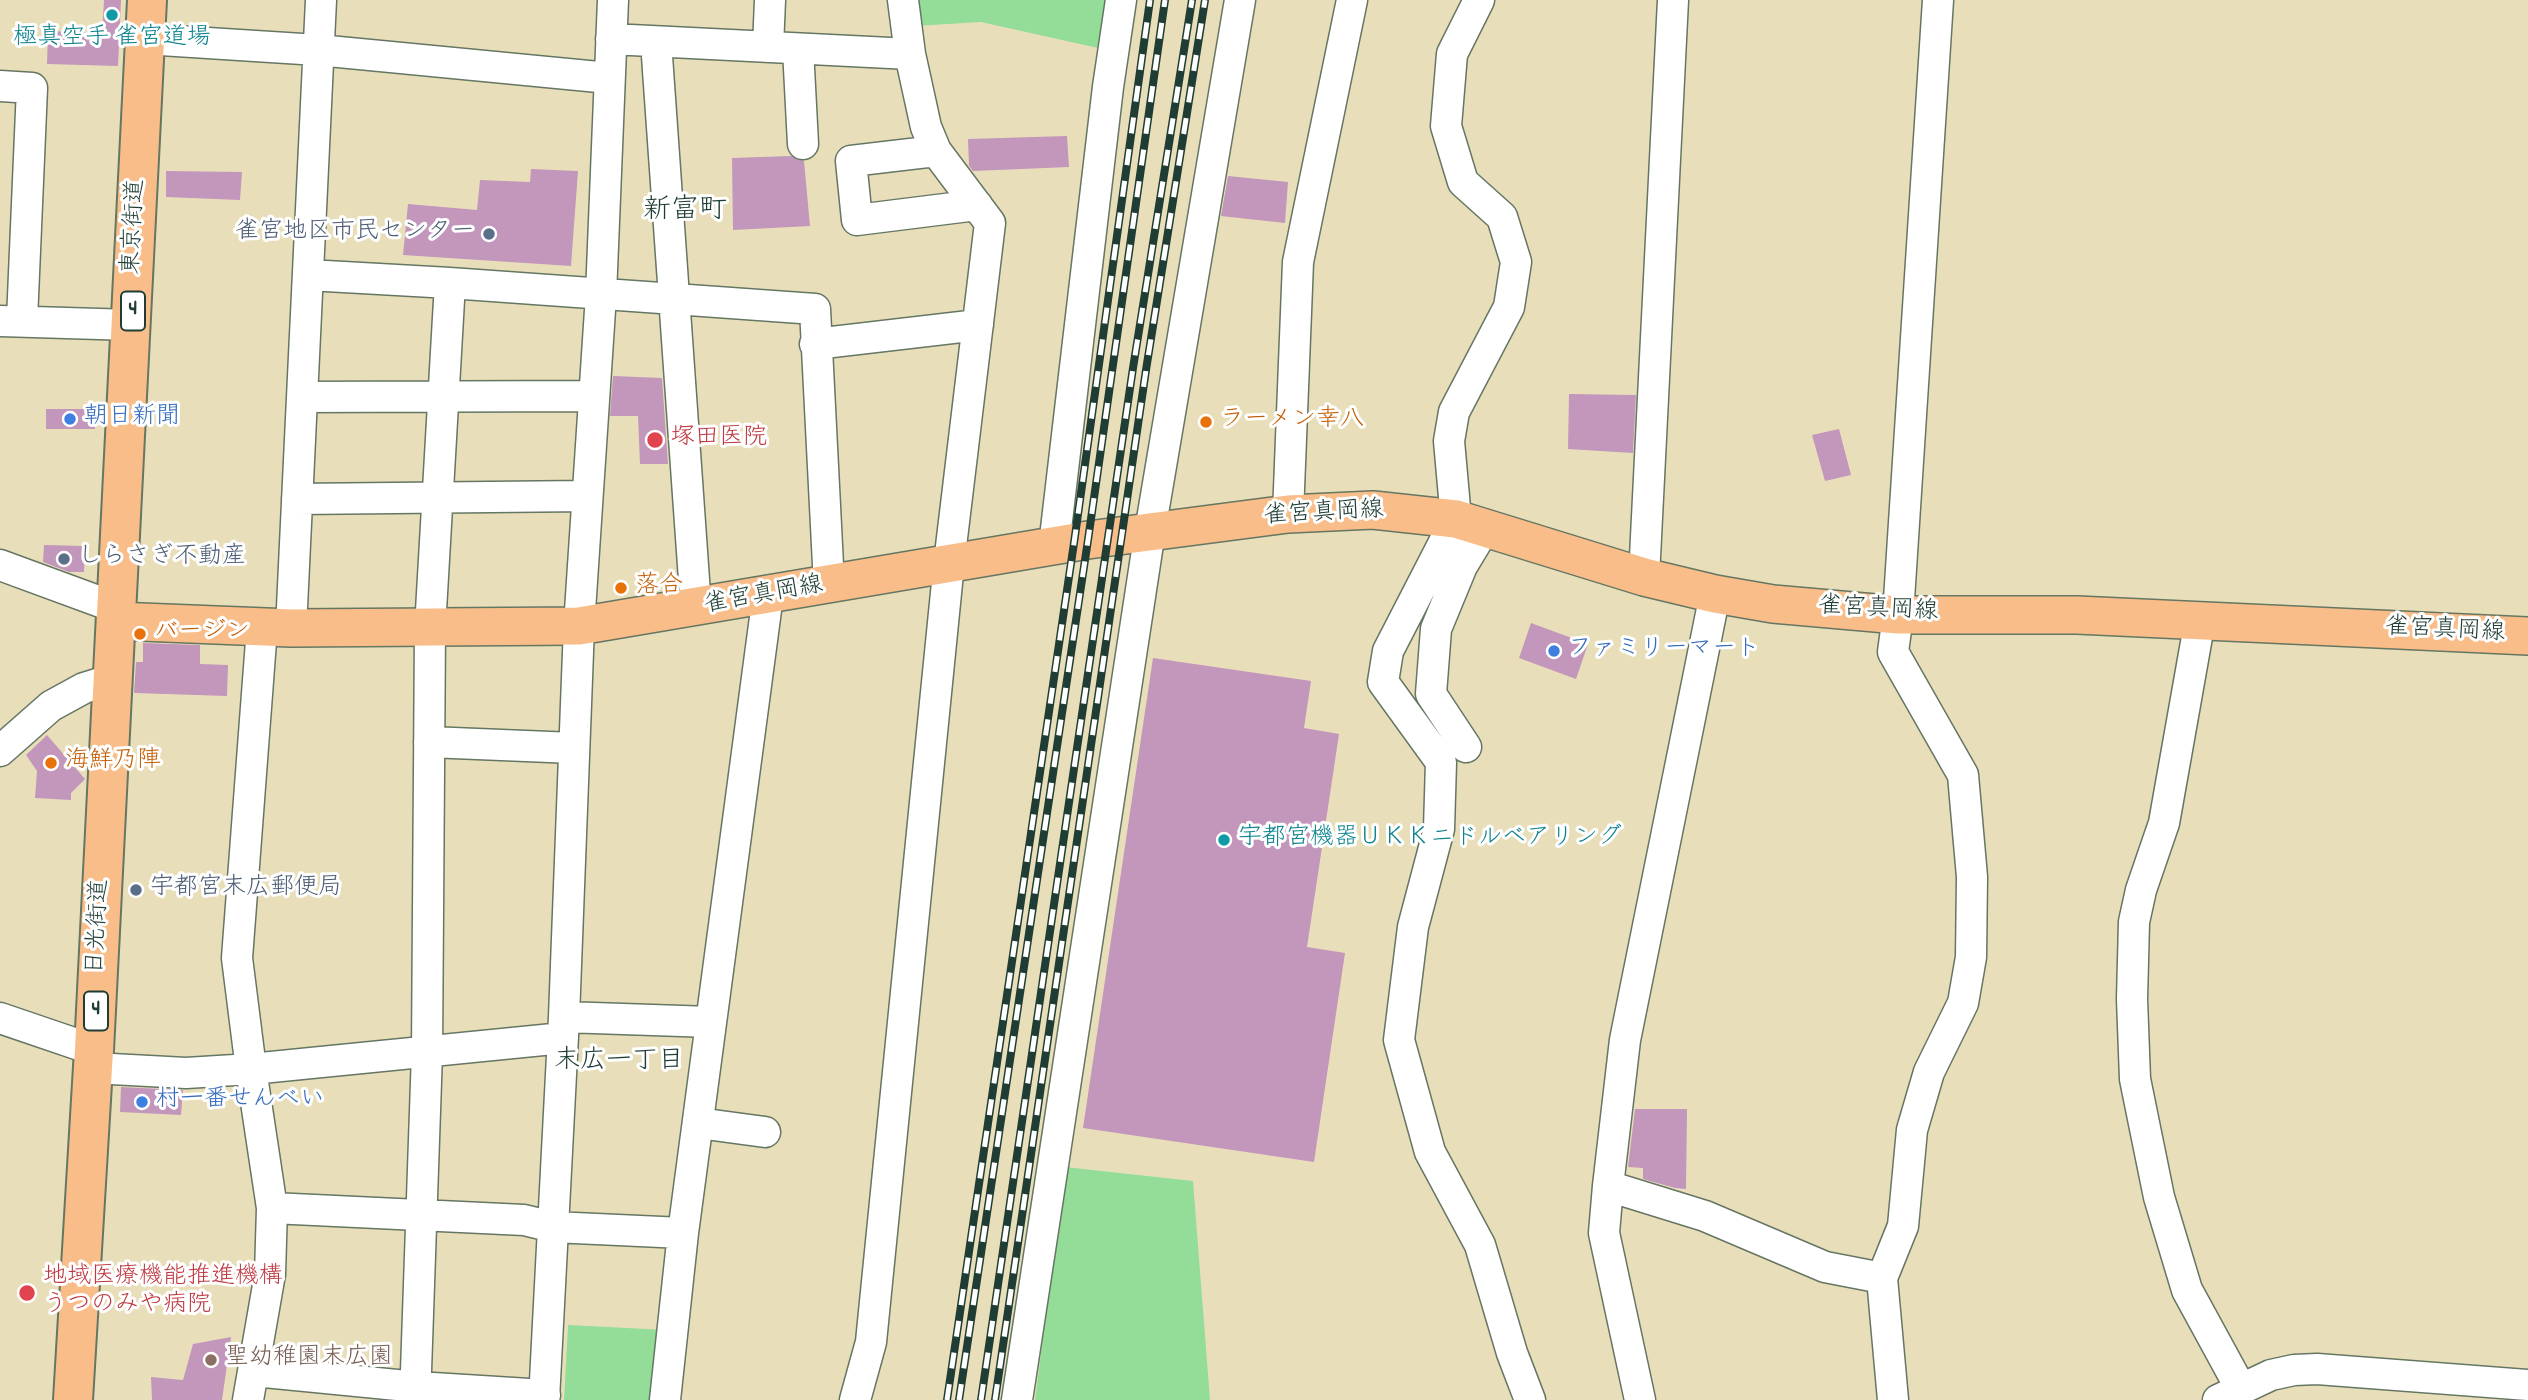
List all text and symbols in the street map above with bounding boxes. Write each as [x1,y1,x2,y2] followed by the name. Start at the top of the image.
[104,7,120,23] marker: 極真空手 雀宮道場
[13,26,211,54] place label: 極真空手 雀宮道場
[119,178,153,276] street label: 東京街道
[643,196,727,230] district label: 新富町
[235,220,475,248] place label: 雀宮地区市民センター
[481,226,497,242] marker: 雀宮地区市民センター
[121,292,145,330] road number: 4
[84,405,180,433] place label: 朝日新聞
[1220,408,1364,436] place label: ラーメン幸八
[62,411,78,427] marker: 朝日新聞
[1198,414,1214,430] marker: ラーメン幸八
[671,426,767,454] place label: 塚田医院
[645,430,665,450] marker: 塚田医院
[1263,497,1385,533] street label: 雀宮真岡線
[78,545,246,573] place label: しらさぎ不動産
[56,551,72,567] marker: しらさぎ不動産
[702,572,826,622] street label: 雀宮真岡線
[635,574,683,602] place label: 落合
[613,580,629,596] marker: 落合
[1817,593,1939,629] street label: 雀宮真岡線
[2384,614,2506,650] street label: 雀宮真岡線
[154,620,250,648] place label: バージン
[132,626,148,642] marker: バージン
[1568,637,1760,665] place label: ファミリーマート
[1546,643,1562,659] marker: ファミリーマート
[65,749,161,777] place label: 海鮮乃陣
[43,755,59,771] marker: 海鮮乃陣
[1238,826,1622,854] place label: 宇都宮機器ＵＫＫニドルベアリング
[1216,832,1232,848] marker: 宇都宮機器ＵＫＫニドルベアリング
[150,876,342,904] place label: 宇都宮末広郵便局
[83,878,117,976] street label: 日光街道
[128,882,144,898] marker: 宇都宮末広郵便局
[84,992,108,1030] road number: 4
[554,1047,684,1079] district label: 末広一丁目
[156,1088,324,1116] place label: 村一番せんべい
[134,1094,150,1110] marker: 村一番せんべい
[43,1265,283,1321] place label: 地域医療機能推進機構 うつのみや病院
[17,1283,37,1303] marker: 地域医療機能推進機構 うつのみや病院
[225,1346,393,1374] place label: 聖幼稚園末広園
[203,1352,219,1368] marker: 聖幼稚園末広園

